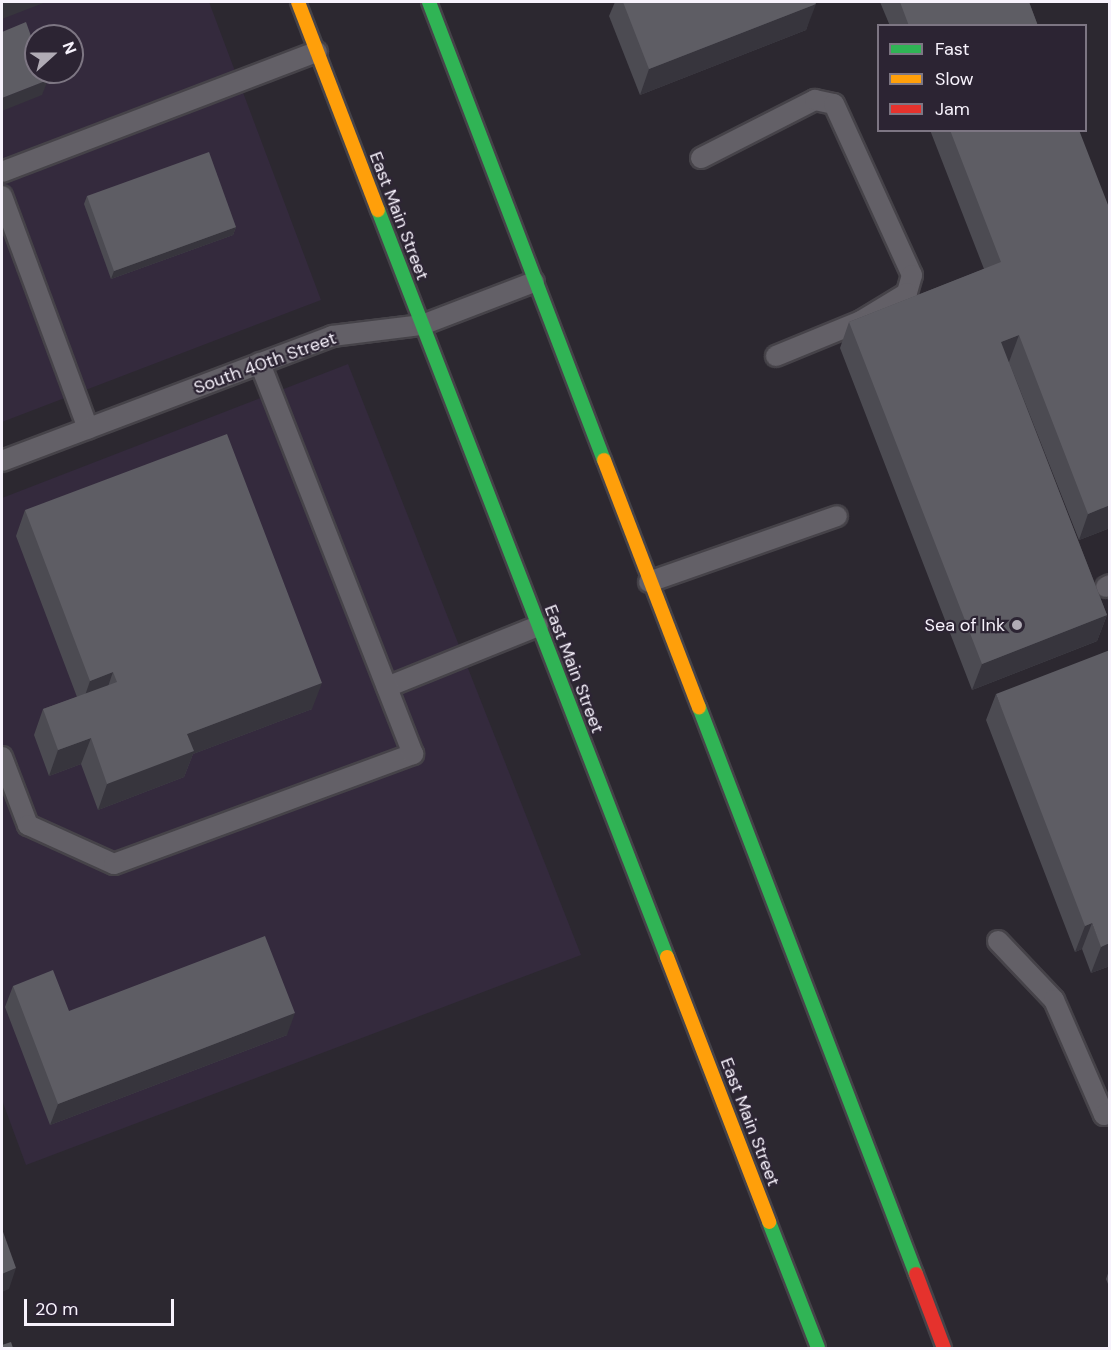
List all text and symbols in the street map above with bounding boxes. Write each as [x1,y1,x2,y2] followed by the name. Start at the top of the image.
[24,24,84,84] north arrow
[877,24,1087,132] legend
[935,37,970,61] text: Fast
[58,39,81,57] text: N
[935,67,974,91] text: Slow
[935,97,970,121] text: Jam
[365,149,433,283] street label: East Main Street
[191,327,339,399] street label: South 40th Street
[540,602,608,736] street label: East Main Street
[925,614,1005,636] place label: Sea of Ink
[1010,618,1024,632] marker: Sea of Ink
[716,1055,784,1189] street label: East Main Street
[27,1287,177,1325] scale bar
[35,1297,78,1321] text: 20 m

